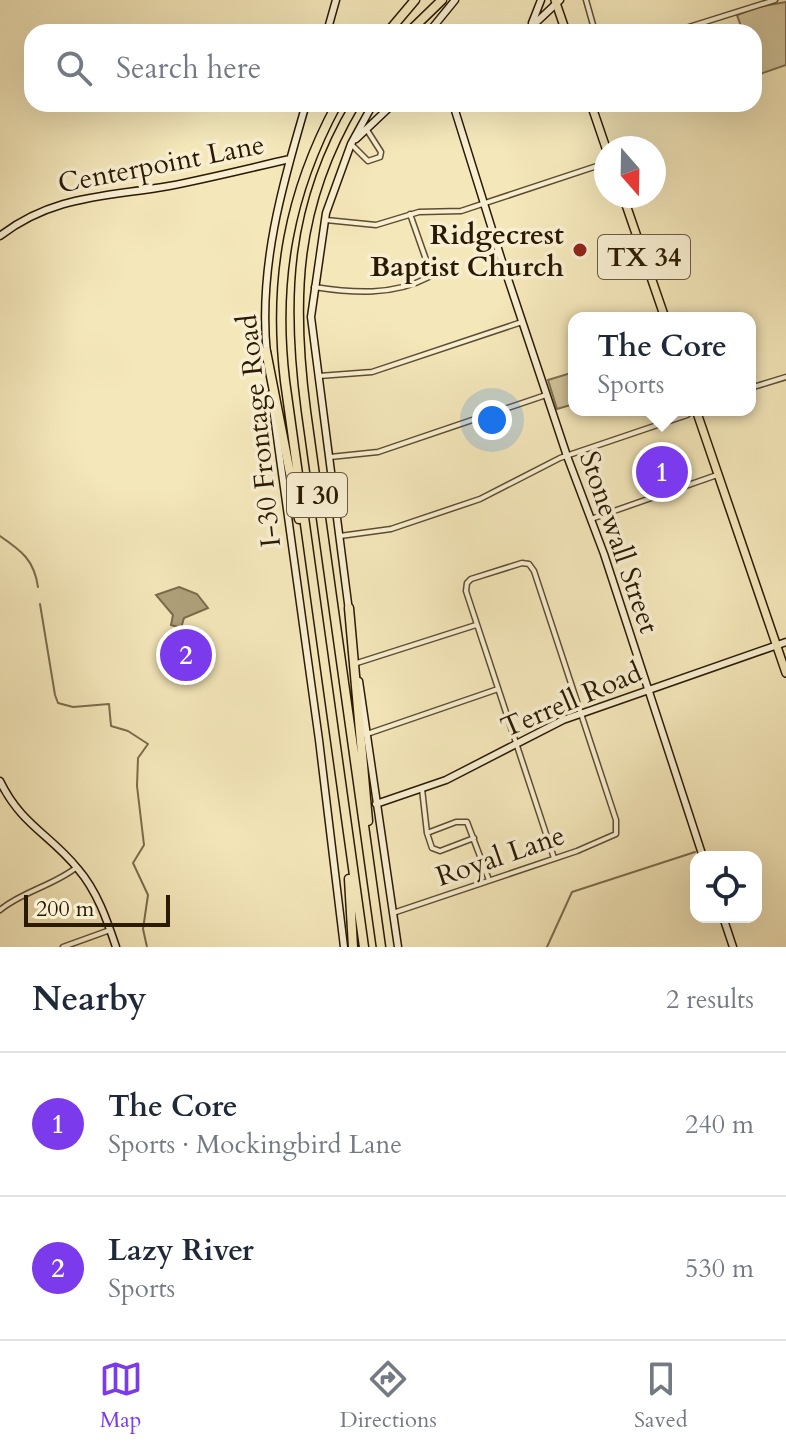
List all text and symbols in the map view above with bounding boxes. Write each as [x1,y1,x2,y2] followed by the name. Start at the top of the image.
[24,24,762,112] search box
[52,46,96,90] icon: search
[116,48,261,89] text: Search here
[55,125,268,203] street label: Centerpoint Lane
[594,136,666,208] north arrow
[370,216,565,286] place label: Ridgecrest Baptist Church
[598,235,690,279] road number: TX 34
[571,241,589,259] marker: Ridgecrest Baptist Church
[568,312,756,416] popup
[228,313,290,549] street label: I-30 Frontage Road
[597,326,727,367] text: The Core
[597,367,665,402] text: Sports
[472,400,512,440] your location
[636,442,688,502] pin: 1
[570,446,668,639] street label: Stonewall Street
[287,473,347,517] road number: I 30
[160,625,212,685] pin: 2
[495,653,648,747] street label: Terrell Road
[431,816,570,896] street label: Royal Lane
[690,851,762,923] map controls
[690,851,762,923] button: locate
[24,891,170,927] scale bar
[36,894,94,924] text: 200 m
[32,976,147,1022] text: Nearby
[666,982,754,1017] text: 2 results
[108,1086,238,1127] text: The Core
[51,1107,65,1142] text: 1
[685,1107,754,1142] text: 240 m
[108,1127,402,1162] text: Sports · Mockingbird Lane
[108,1230,254,1271] text: Lazy River
[51,1251,65,1286] text: 2
[685,1251,754,1286] text: 530 m
[108,1271,175,1306] text: Sports
[99,1357,143,1435] tab: Map
[340,1357,437,1435] tab: Directions
[634,1357,687,1435] tab: Saved

